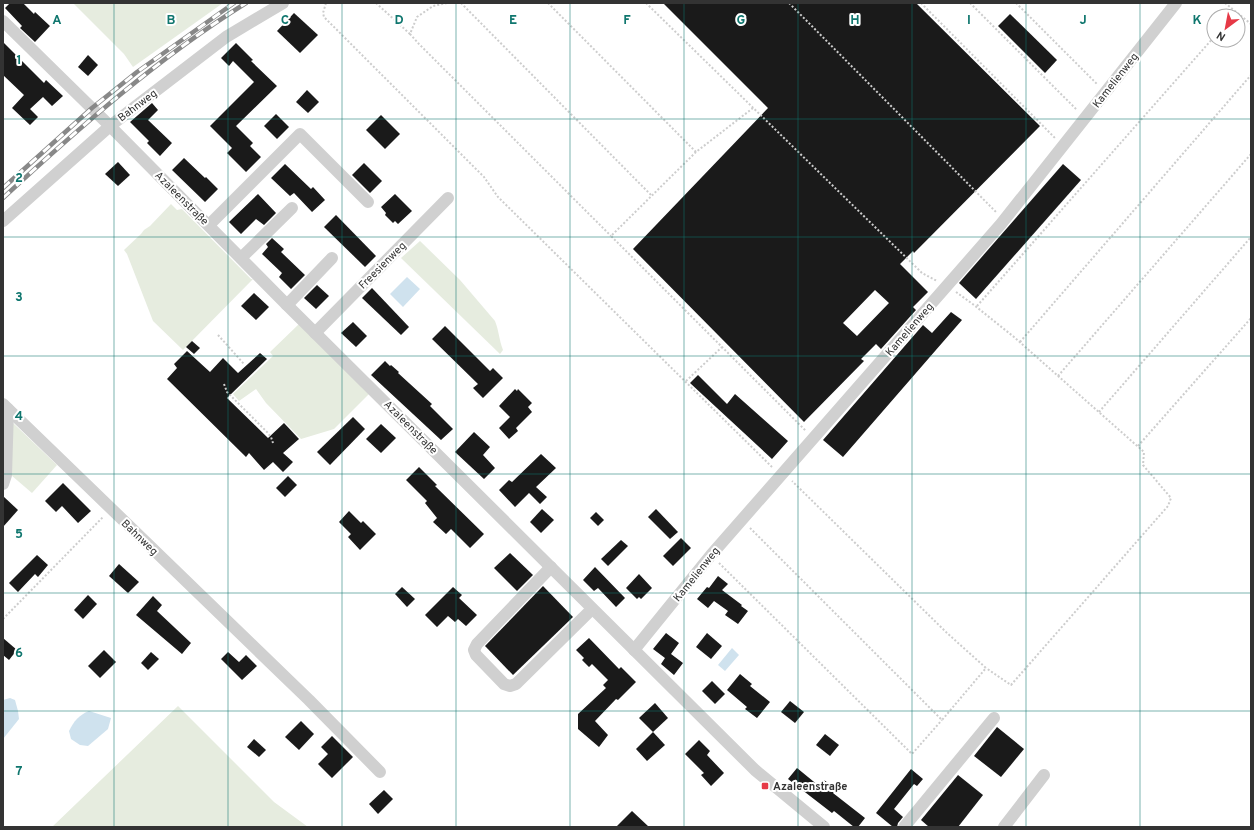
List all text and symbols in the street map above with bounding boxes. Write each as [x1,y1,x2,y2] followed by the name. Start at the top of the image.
[1206,8,1246,48] north arrow
[52,13,62,29] text: A
[167,13,176,29] text: B
[281,13,289,29] text: C
[394,13,404,29] text: D
[509,13,517,29] text: E
[623,13,631,29] text: F
[737,13,746,29] text: G
[850,13,860,29] text: H
[967,13,971,29] text: I
[1079,13,1087,29] text: J
[1192,13,1202,29] text: K
[1214,28,1228,44] text: N
[1090,50,1142,111] street label: Kamelienweg
[16,53,22,69] text: 1
[115,86,160,125] street label: Bahnweg
[151,169,211,229] street label: Azaleenstraße
[15,171,23,187] text: 2
[356,239,409,292] street label: Freesienweg
[15,290,23,306] text: 3
[883,300,937,359] street label: Kamelienweg
[380,398,440,458] street label: Azaleenstraße
[15,409,23,425] text: 4
[118,517,161,559] street label: Bahnweg
[15,527,23,543] text: 5
[670,544,723,605] street label: Kamelienweg
[15,646,23,662] text: 6
[16,764,23,780] text: 7
[773,780,847,794] place label: Azaleenstraße
[760,781,770,791] marker: Azaleenstraße

